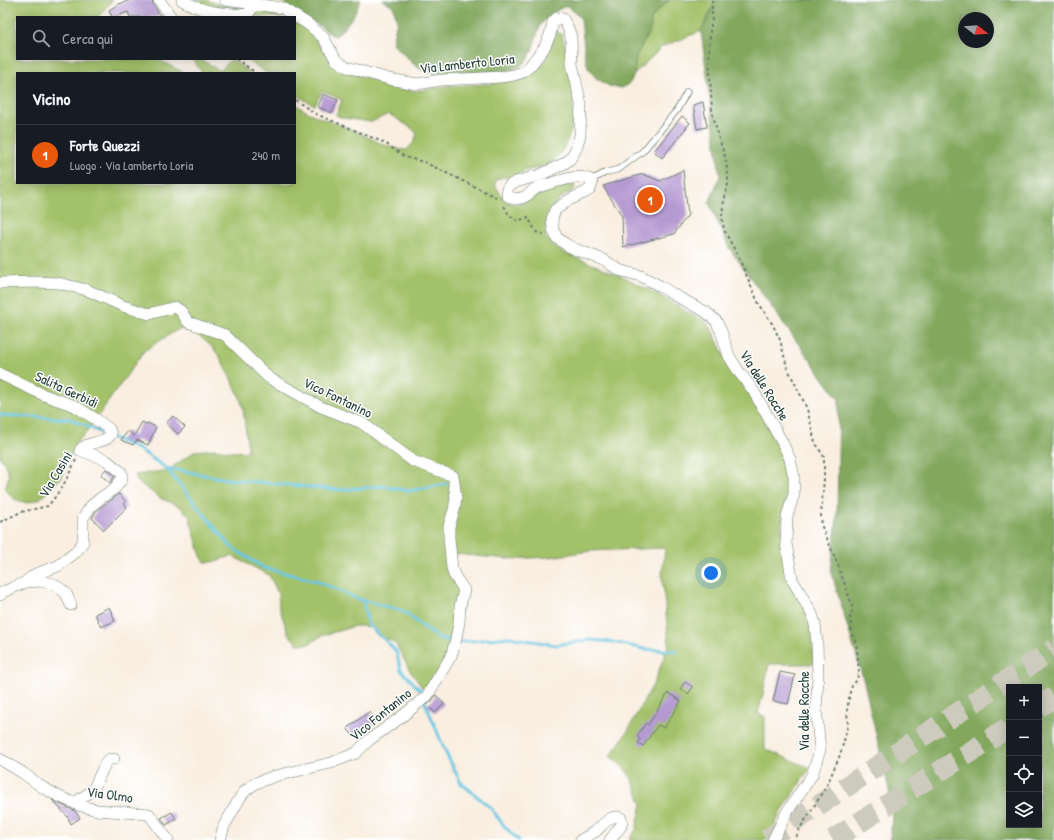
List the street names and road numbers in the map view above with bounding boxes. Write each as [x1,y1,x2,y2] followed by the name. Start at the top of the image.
[419,49,516,77] street label: Via Lamberto Loria
[736,346,794,424] street label: Via delle Rocche
[32,366,102,412] street label: Salita Gerbidi
[300,372,376,422] street label: Vico Fontanino
[34,447,76,501] street label: Via Casini
[794,671,813,751] street label: Via delle Rocche
[345,683,415,745] street label: Vico Fontanino
[86,781,135,807] street label: Via Olmo

